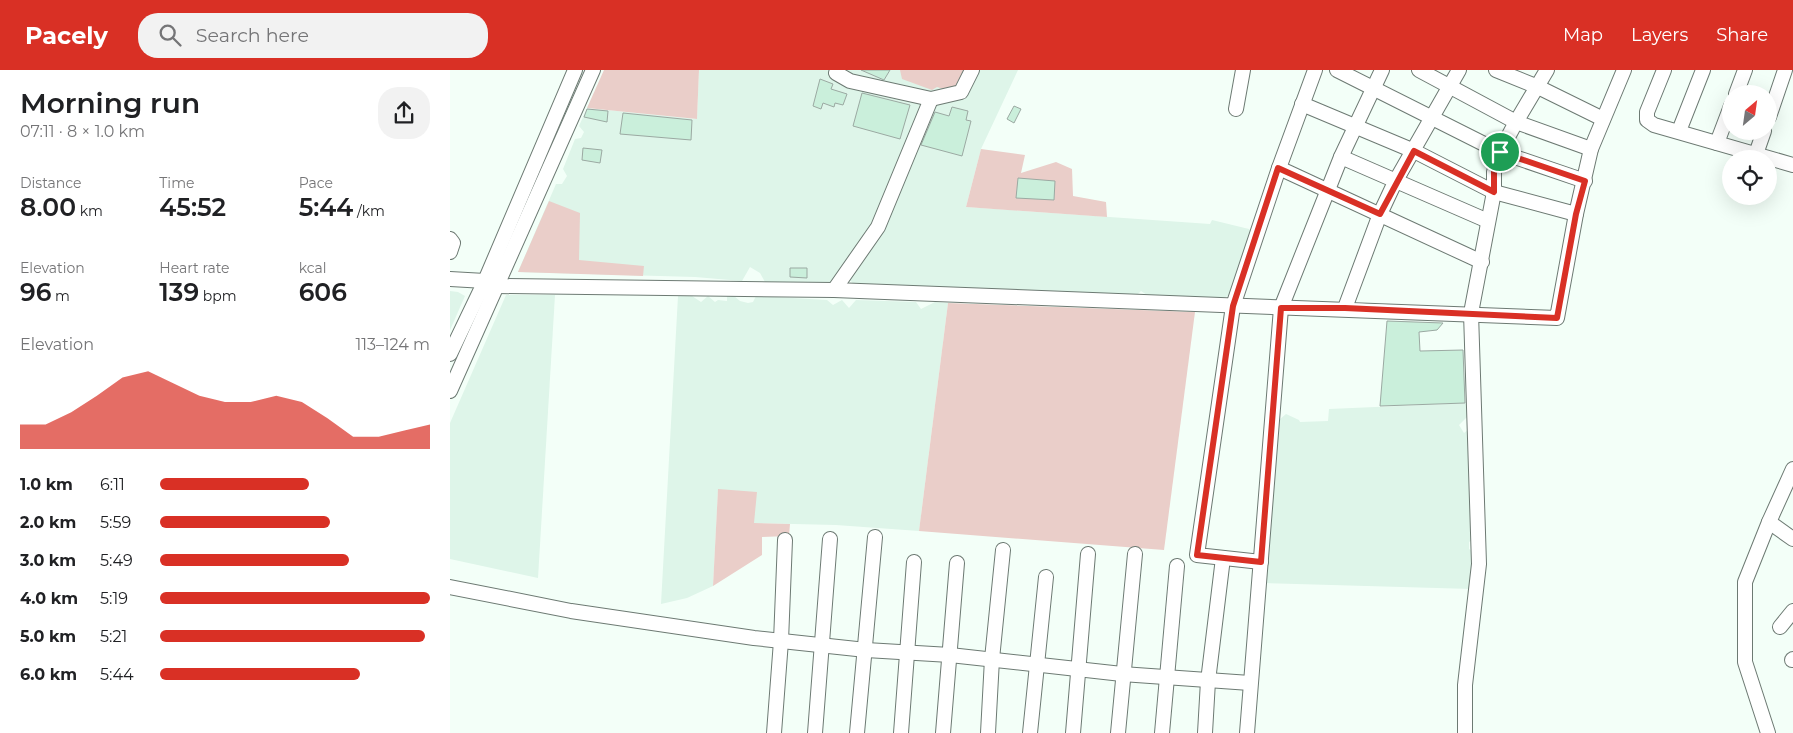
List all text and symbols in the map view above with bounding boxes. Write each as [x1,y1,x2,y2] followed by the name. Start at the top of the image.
[138,13,488,58] search box
[25,21,108,50] text: Pacely
[156,21,184,49] icon: search
[196,24,309,47] text: Search here
[1563,24,1603,46] text: Map
[1631,24,1688,46] text: Layers
[1716,24,1768,46] text: Share
[1722,85,1778,140] north arrow
[1722,85,1777,205] map controls
[20,86,200,120] text: Morning run
[378,87,430,139] button: share
[20,122,145,141] text: 07:11 · 8 × 1.0 km
[1479,131,1521,173] pin
[1486,138,1514,166] icon: arrive
[1722,150,1777,205] button: locate
[20,174,82,192] text: Distance
[159,174,194,192] text: Time
[299,174,333,192] text: Pace
[20,192,76,222] text: 8.00
[159,192,226,222] text: 45:52
[299,192,353,222] text: 5:44
[76,202,103,220] text: km
[353,202,385,220] text: /km
[20,259,85,277] text: Elevation
[159,259,230,277] text: Heart rate
[299,259,327,277] text: kcal
[20,277,51,307] text: 96
[159,277,199,307] text: 139
[299,277,347,307] text: 606
[51,287,70,305] text: m
[199,287,237,305] text: bpm
[20,335,94,354] text: Elevation
[355,335,430,354] text: 113–124 m
[20,475,73,494] text: 1.0 km
[100,475,125,494] text: 6:11
[20,513,76,532] text: 2.0 km
[100,513,131,532] text: 5:59
[20,551,76,570] text: 3.0 km
[100,551,133,570] text: 5:49
[20,589,78,608] text: 4.0 km
[100,589,128,608] text: 5:19
[20,627,76,646] text: 5.0 km
[100,627,127,646] text: 5:21
[20,665,77,684] text: 6.0 km
[100,665,134,684] text: 5:44

